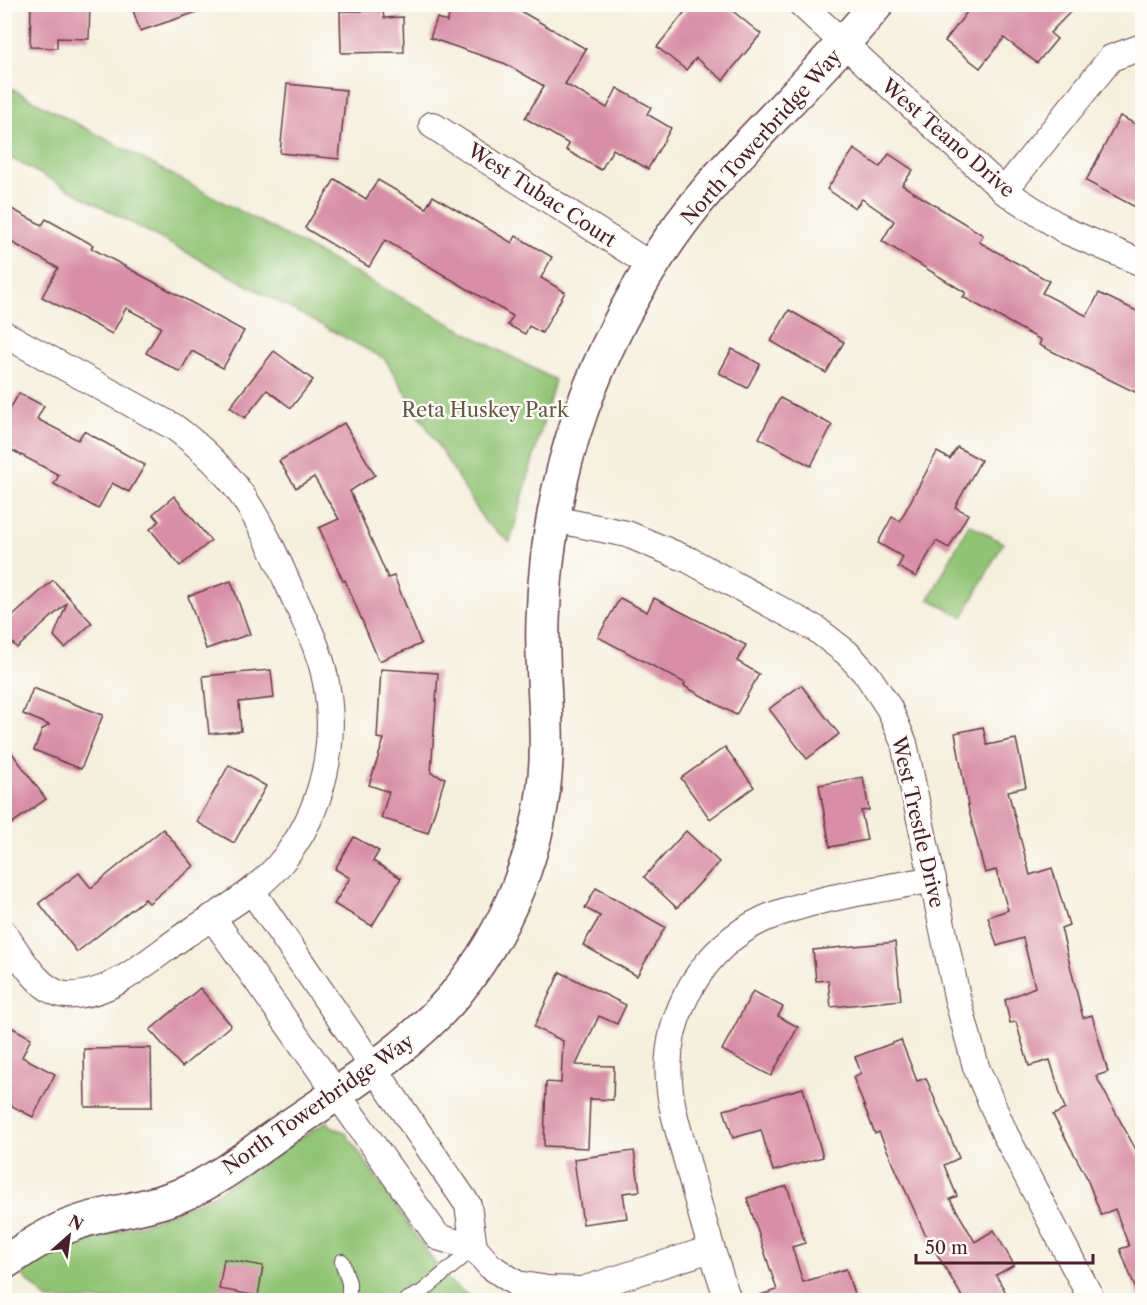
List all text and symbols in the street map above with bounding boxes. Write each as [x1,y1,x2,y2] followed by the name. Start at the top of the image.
[676,44,847,230] street label: North Towerbridge Way
[876,73,1020,202] street label: West Teano Drive
[462,137,621,252] street label: West Tubac Court
[401,398,570,422] park label: Reta Huskey Park
[886,733,949,910] street label: West Trestle Drive
[218,1028,419,1179] street label: North Towerbridge Way
[39,1206,99,1266] north arrow
[65,1211,87,1235] text: N
[916,1227,1093,1265] scale bar
[925,1237,968,1259] text: 50 m

